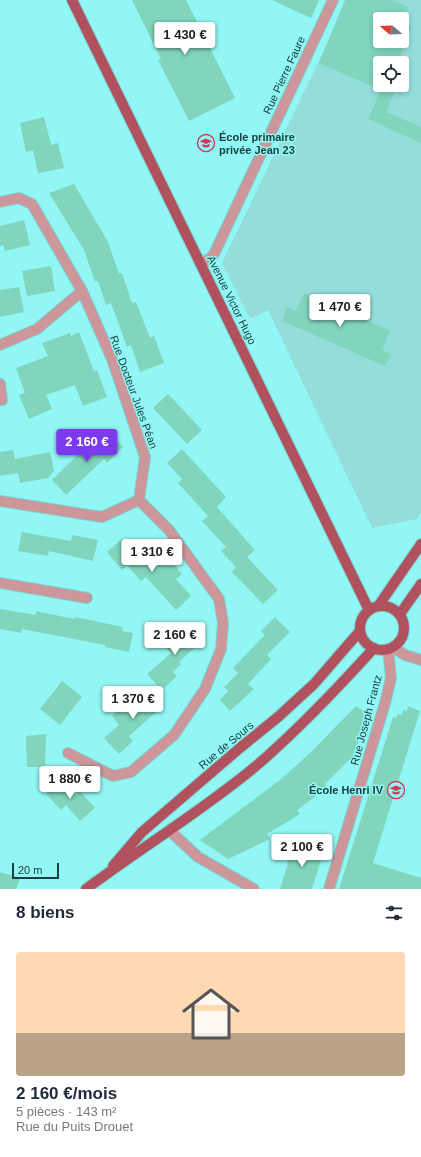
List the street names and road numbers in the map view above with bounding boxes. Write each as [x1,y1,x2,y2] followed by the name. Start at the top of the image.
[261,34,307,116] street label: Rue Pierre Faure
[205,254,259,346] street label: Avenue Victor Hugo
[108,334,160,450] street label: Rue Docteur Jules Péan
[348,674,384,766] street label: Rue Joseph Frantz
[196,718,256,771] street label: Rue de Sours

